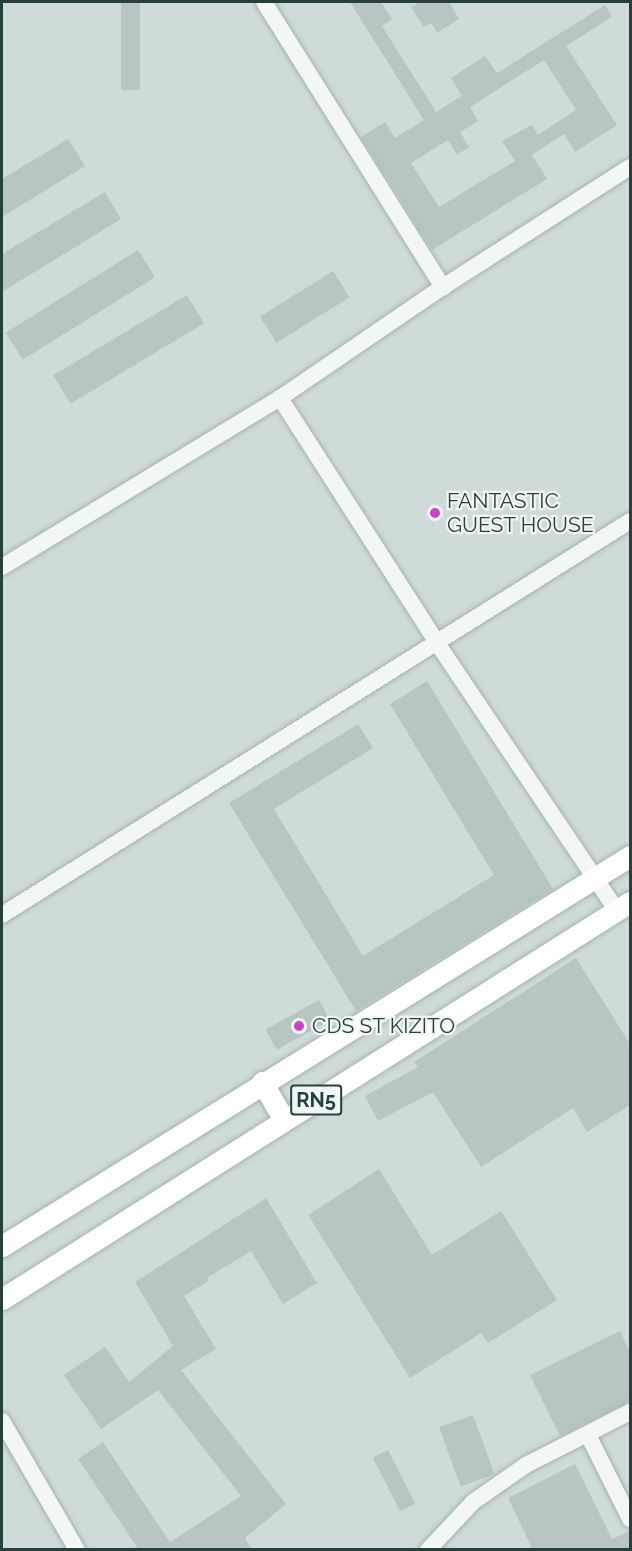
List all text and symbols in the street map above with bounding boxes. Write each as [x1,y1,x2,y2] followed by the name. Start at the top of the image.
[447,488,594,538] place label: FANTASTIC GUEST HOUSE
[428,506,442,520] marker: FANTASTIC GUEST HOUSE
[312,1013,456,1039] place label: CDS ST KIZITO
[290,1017,308,1035] marker: CDS ST KIZITO
[289,1083,343,1117] road number: RN5

